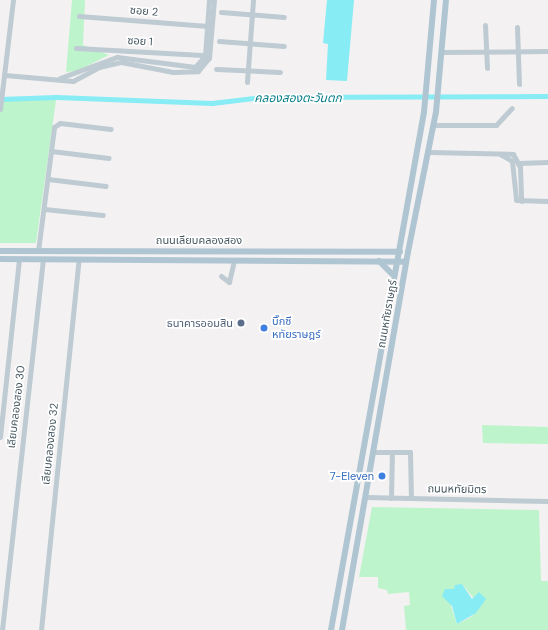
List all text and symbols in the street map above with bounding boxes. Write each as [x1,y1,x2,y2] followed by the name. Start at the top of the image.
[129,3,159,19] street label: ซอย 2
[127,34,153,48] street label: ซอย 1
[254,92,342,106] water label: คลองสองตะวันตก
[156,233,242,247] street label: ถนนเลียบคลองสอง
[375,279,399,349] street label: ถนนหทัยราษฎร์
[272,315,321,341] place label: บิ๊กซี หทัยราษฎร์
[167,316,233,330] place label: ธนาคารออมสิน
[236,318,246,328] marker: ธนาคารออมสิน
[259,323,269,333] marker: บิ๊กซี หทัยราษฎร์
[4,365,28,449] street label: เลียบคลองสอง 30
[39,402,61,486] street label: เลียบคลองสอง 32
[330,469,374,483] place label: 7-Eleven
[377,471,387,481] marker: 7-Eleven
[427,482,487,496] street label: ถนนหทัยมิตร

